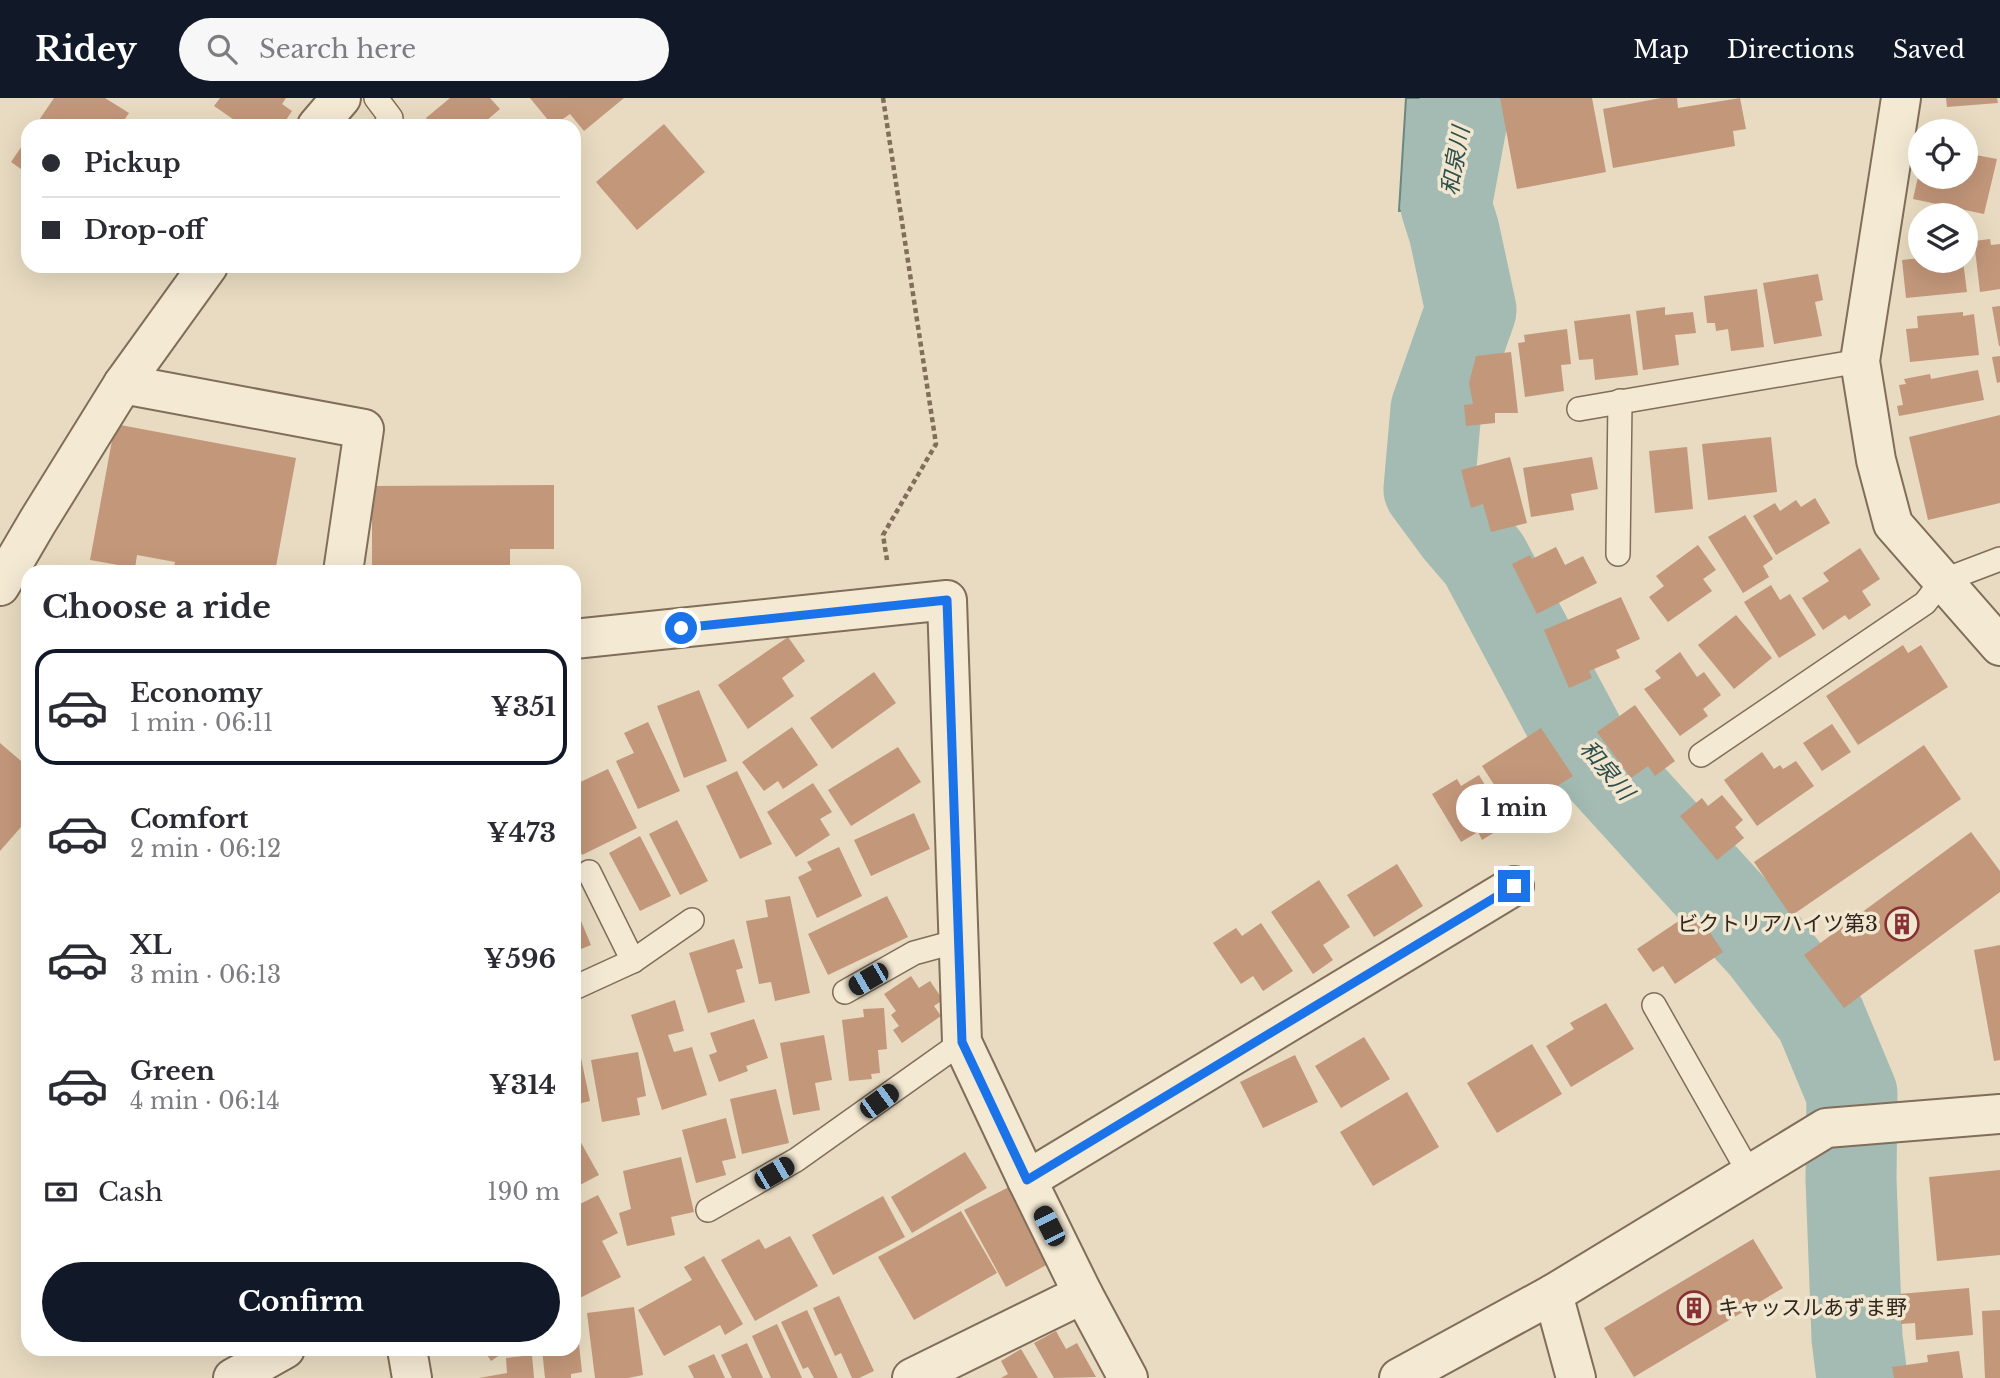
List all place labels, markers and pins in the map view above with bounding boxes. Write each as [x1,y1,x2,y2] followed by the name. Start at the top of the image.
[1883,905,1921,943] building icon: ビクトリアハイツ第3
[1677,911,1878,937] place label: ビクトリアハイツ第3
[1675,1289,1713,1327] building icon: キャッスルあずま野
[1718,1295,1907,1321] place label: キャッスルあずま野

